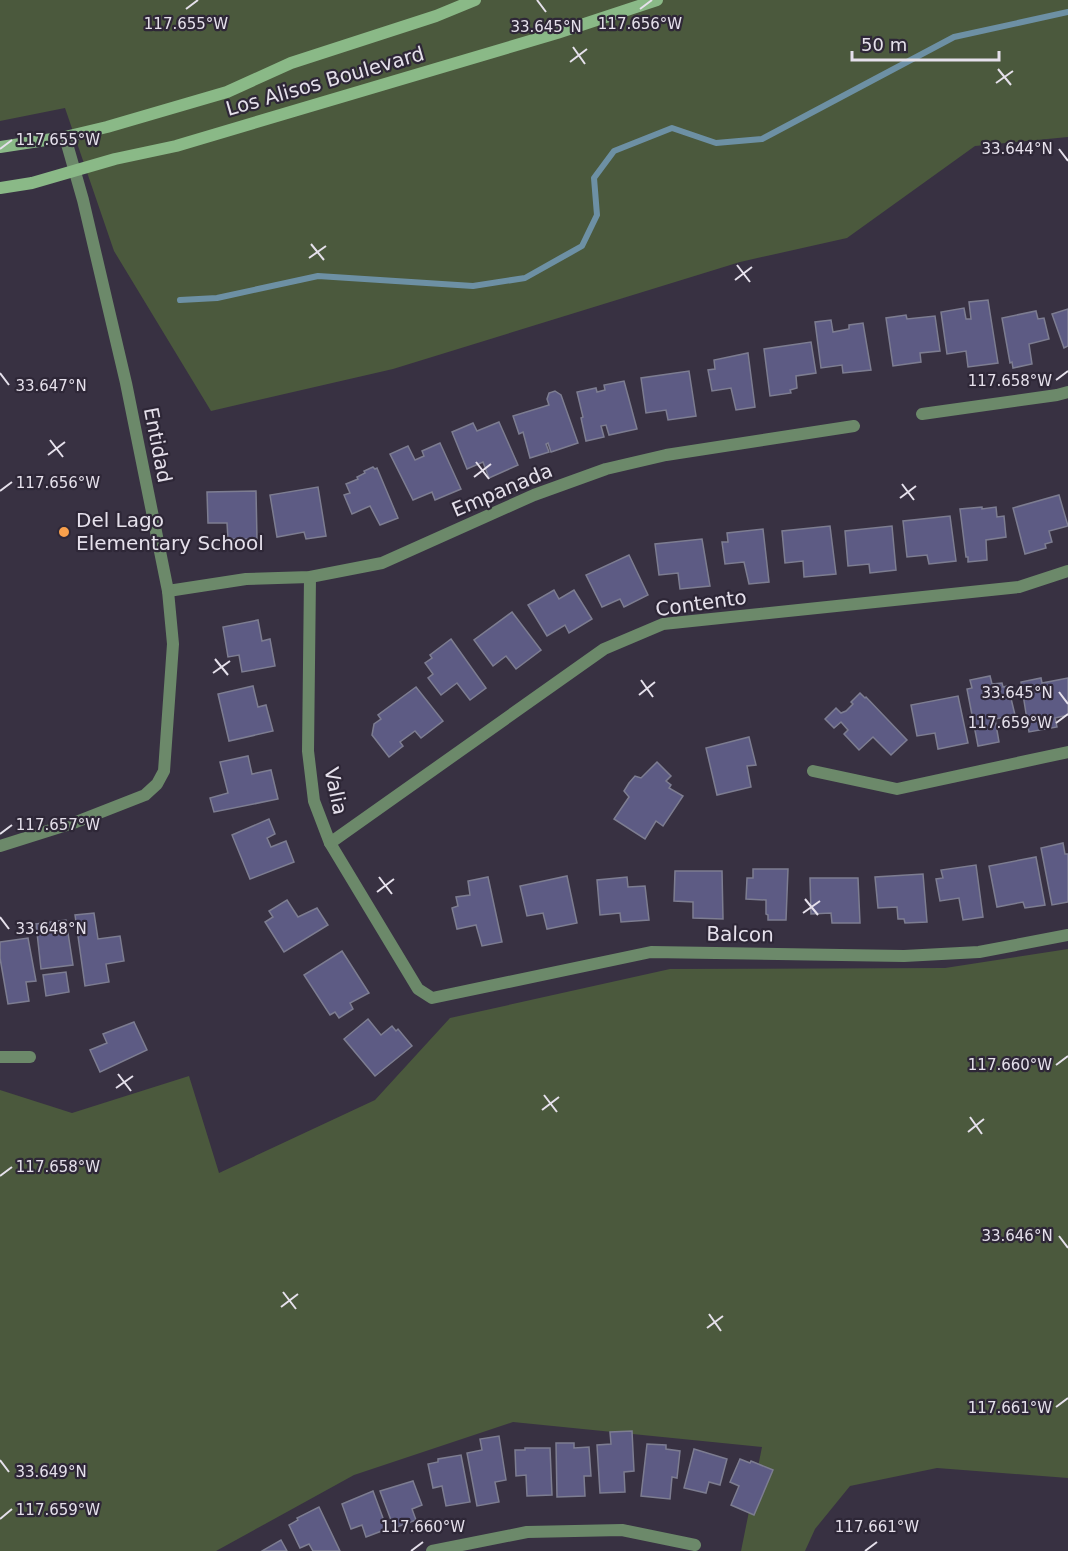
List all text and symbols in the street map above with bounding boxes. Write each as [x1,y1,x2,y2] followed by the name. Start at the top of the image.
[144,15,228,33] text: 117.655°W
[598,15,682,33] text: 117.656°W
[510,18,582,36] text: 33.645°N
[852,24,999,62] scale bar
[861,34,907,55] text: 50 m
[223,41,427,121] street label: Los Alisos Boulevard
[16,131,100,149] text: 117.655°W
[981,140,1053,158] text: 33.644°N
[968,372,1052,390] text: 117.658°W
[15,377,87,395] text: 33.647°N
[139,405,177,485] street label: Entidad
[448,458,556,522] street label: Empanada
[16,474,100,492] text: 117.656°W
[76,508,264,555] place label: Del Lago Elementary School
[57,525,71,539] marker: Del Lago Elementary School
[654,585,748,621] street label: Contento
[981,684,1053,702] text: 33.645°N
[968,714,1052,732] text: 117.659°W
[319,765,353,817] street label: Valia
[16,816,100,834] text: 117.657°W
[15,920,87,938] text: 33.648°N
[706,921,774,947] street label: Balcon
[968,1056,1052,1074] text: 117.660°W
[16,1158,100,1176] text: 117.658°W
[981,1227,1053,1245] text: 33.646°N
[968,1399,1052,1417] text: 117.661°W
[15,1463,87,1481] text: 33.649°N
[16,1501,100,1519] text: 117.659°W
[381,1518,465,1536] text: 117.660°W
[835,1518,919,1536] text: 117.661°W

